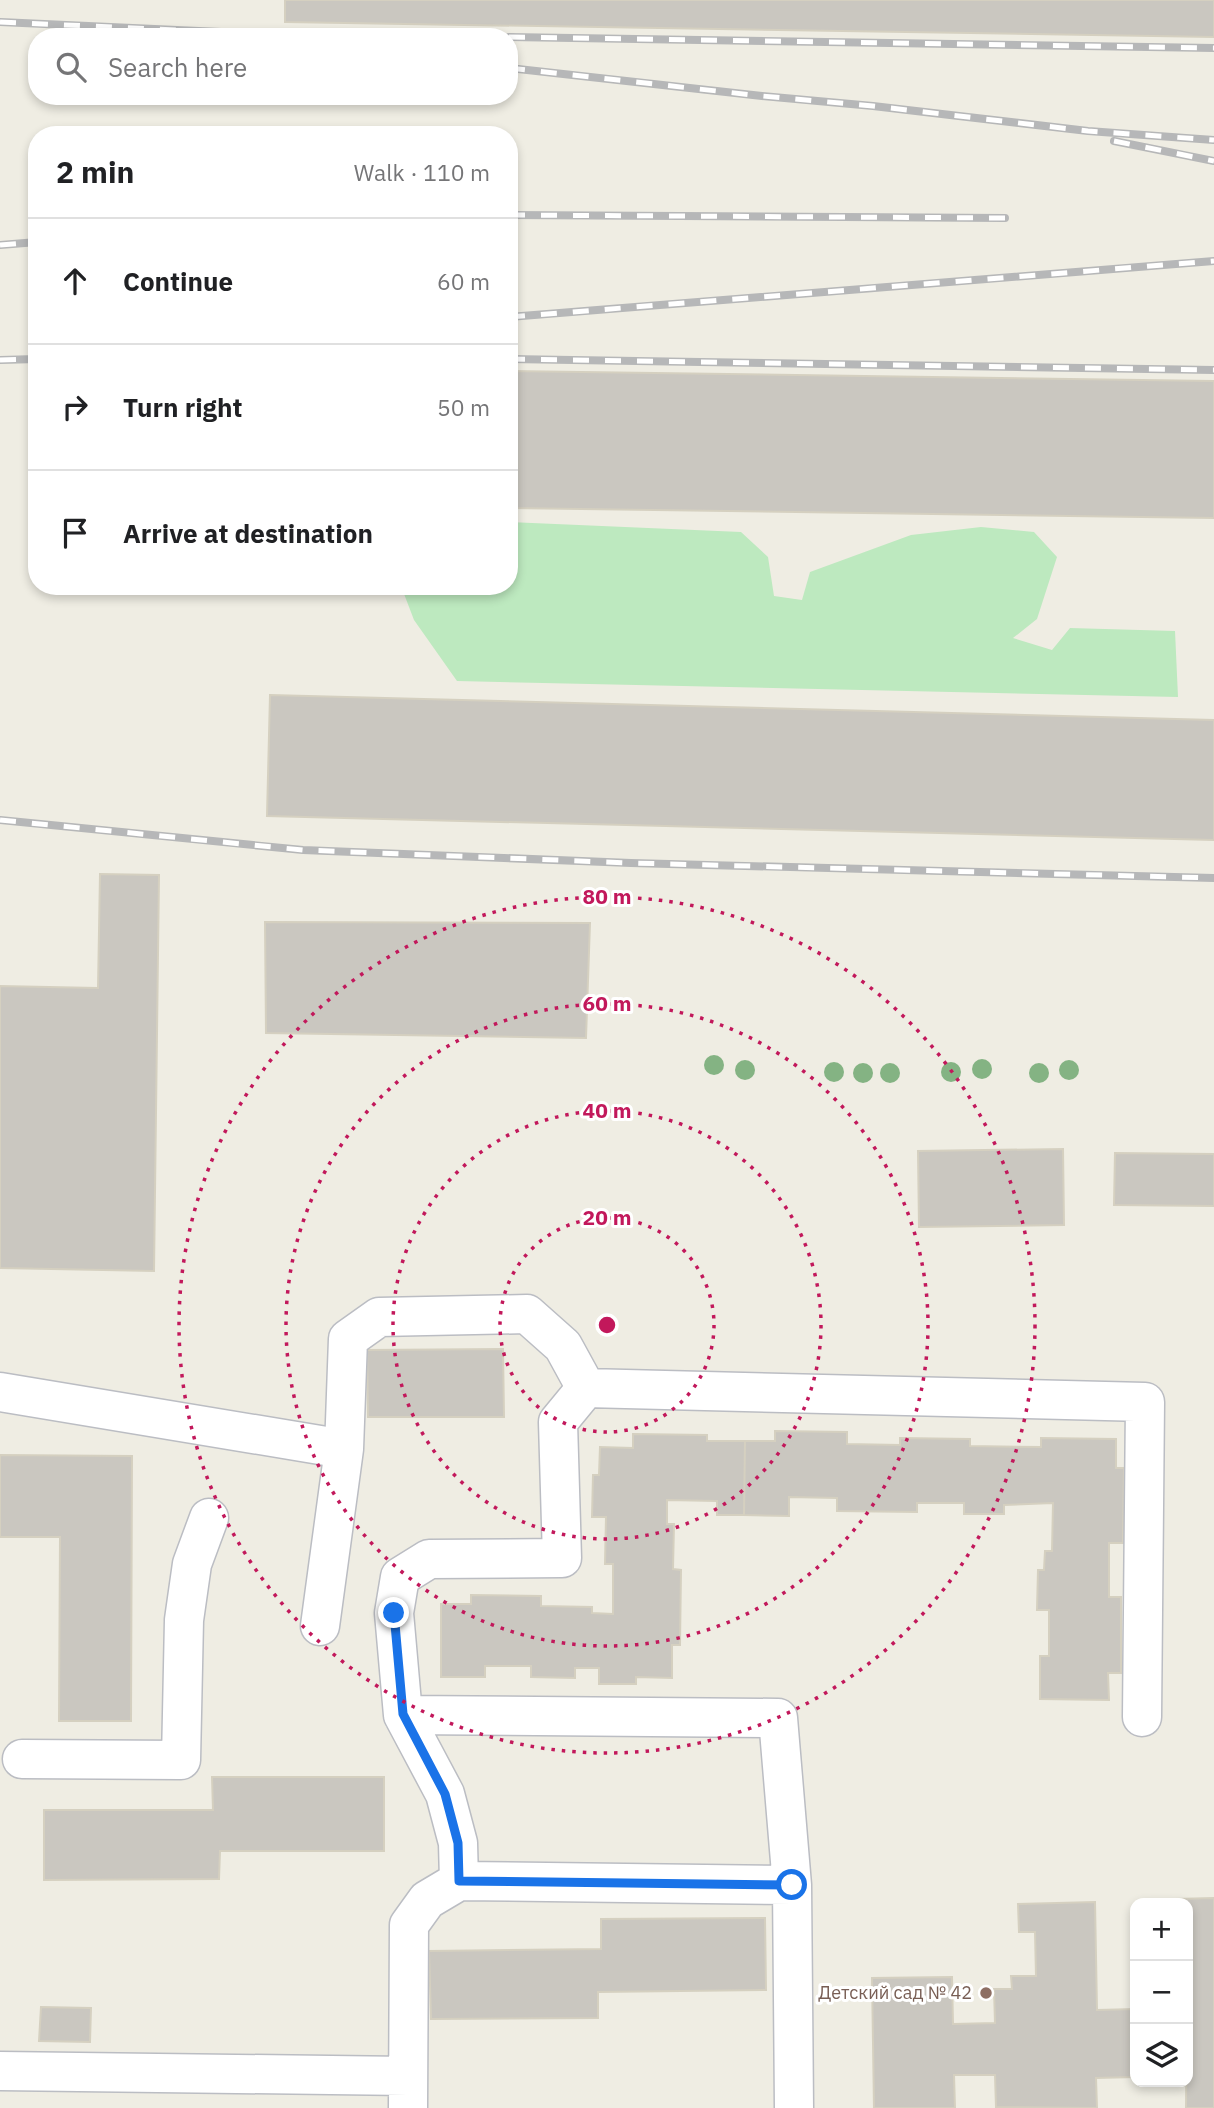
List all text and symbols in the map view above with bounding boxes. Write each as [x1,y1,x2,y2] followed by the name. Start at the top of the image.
[28,28,518,105] search box
[52,48,90,86] icon: search
[108,50,247,84] text: Search here
[56,152,134,191] text: 2 min
[354,157,490,187] text: Walk · 110 m
[56,262,94,300] icon: ahead
[123,264,233,298] text: Continue
[437,266,490,296] text: 60 m
[56,388,94,426] icon: right
[123,390,242,424] text: Turn right
[437,392,490,422] text: 50 m
[56,514,94,552] icon: arrive
[123,516,373,550] text: Arrive at destination
[583,882,631,910] text: 80 m
[583,989,631,1017] text: 60 m
[583,1096,631,1124] text: 40 m
[583,1203,631,1231] text: 20 m
[595,1313,619,1337] centre of rings
[378,1597,409,1628] route end
[776,1869,807,1900] route start
[1130,1898,1193,2087] map controls
[1130,1898,1193,1961] button: +
[1130,1961,1193,2024] button: −
[818,1981,972,2004] place label: Детский сад № 42
[978,1985,994,2001] marker: Детский сад № 42
[1130,2024,1193,2087] button: layers

